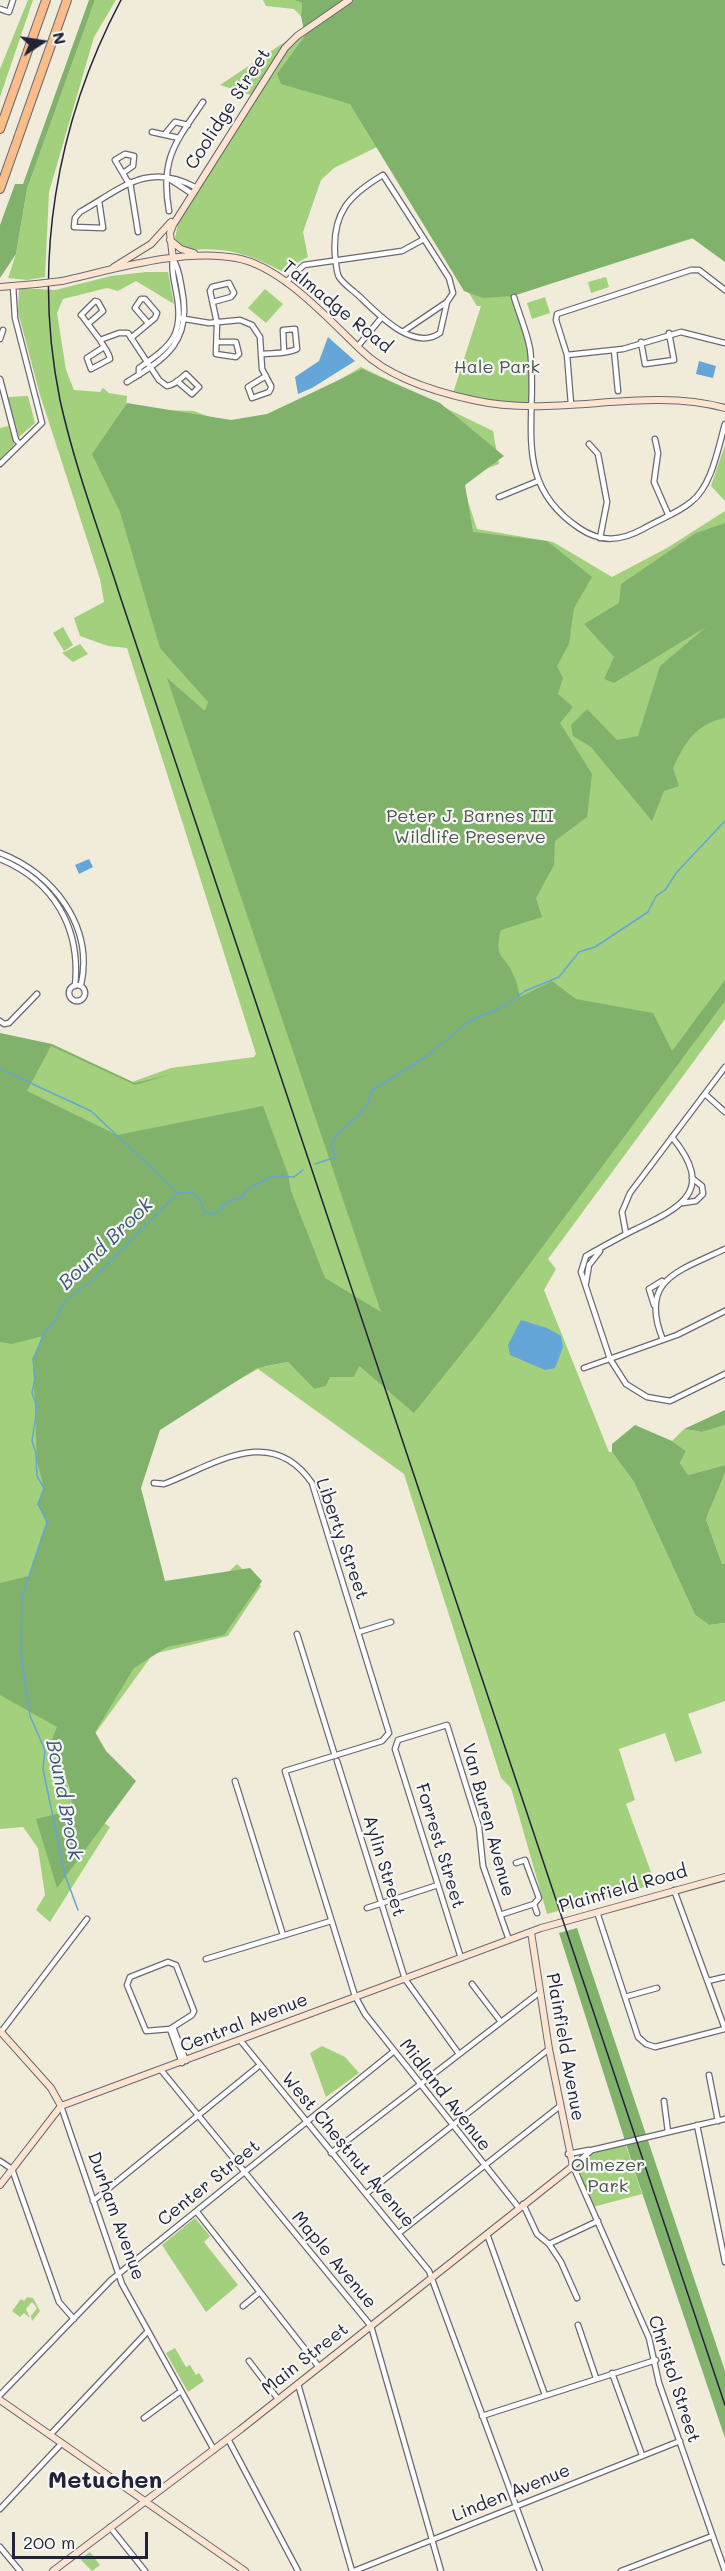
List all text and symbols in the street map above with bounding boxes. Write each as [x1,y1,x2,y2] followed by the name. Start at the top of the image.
[12,12,72,72] north arrow
[49,30,72,46] text: N
[181,44,275,174] street label: Coolidge Street
[278,256,396,358] street label: Talmadge Road
[454,356,540,378] park label: Hale Park
[386,805,554,848] park label: Peter J. Barnes III Wildlife Preserve
[54,1193,158,1295] water label: Bound Brook
[311,1475,373,1603] street label: Liberty Street
[41,1738,87,1862] water label: Bound Brook
[457,1741,519,1899] street label: Van Buren Avenue
[411,1781,469,1911] street label: Forrest Street
[358,1813,410,1919] street label: Aylin Street
[556,1860,690,1918] street label: Plainfield Road
[541,1971,589,2123] street label: Plainfield Avenue
[177,1989,311,2057] street label: Central Avenue
[394,2035,496,2155] street label: Midland Avenue
[277,2068,419,2232] street label: West Chestnut Avenue
[154,2135,264,2231] street label: Center Street
[83,2149,149,2283] street label: Durham Avenue
[571,2154,645,2196] park label: Olmezer Park
[287,2207,381,2313] street label: Maple Avenue
[643,2313,705,2445] street label: Christol Street
[257,2318,353,2400] street label: Main Street
[449,2459,573,2527] street label: Linden Avenue
[48,2467,162,2495] district label: Metuchen
[15,2520,152,2558] scale bar
[23,2530,75,2554] text: 200 m

